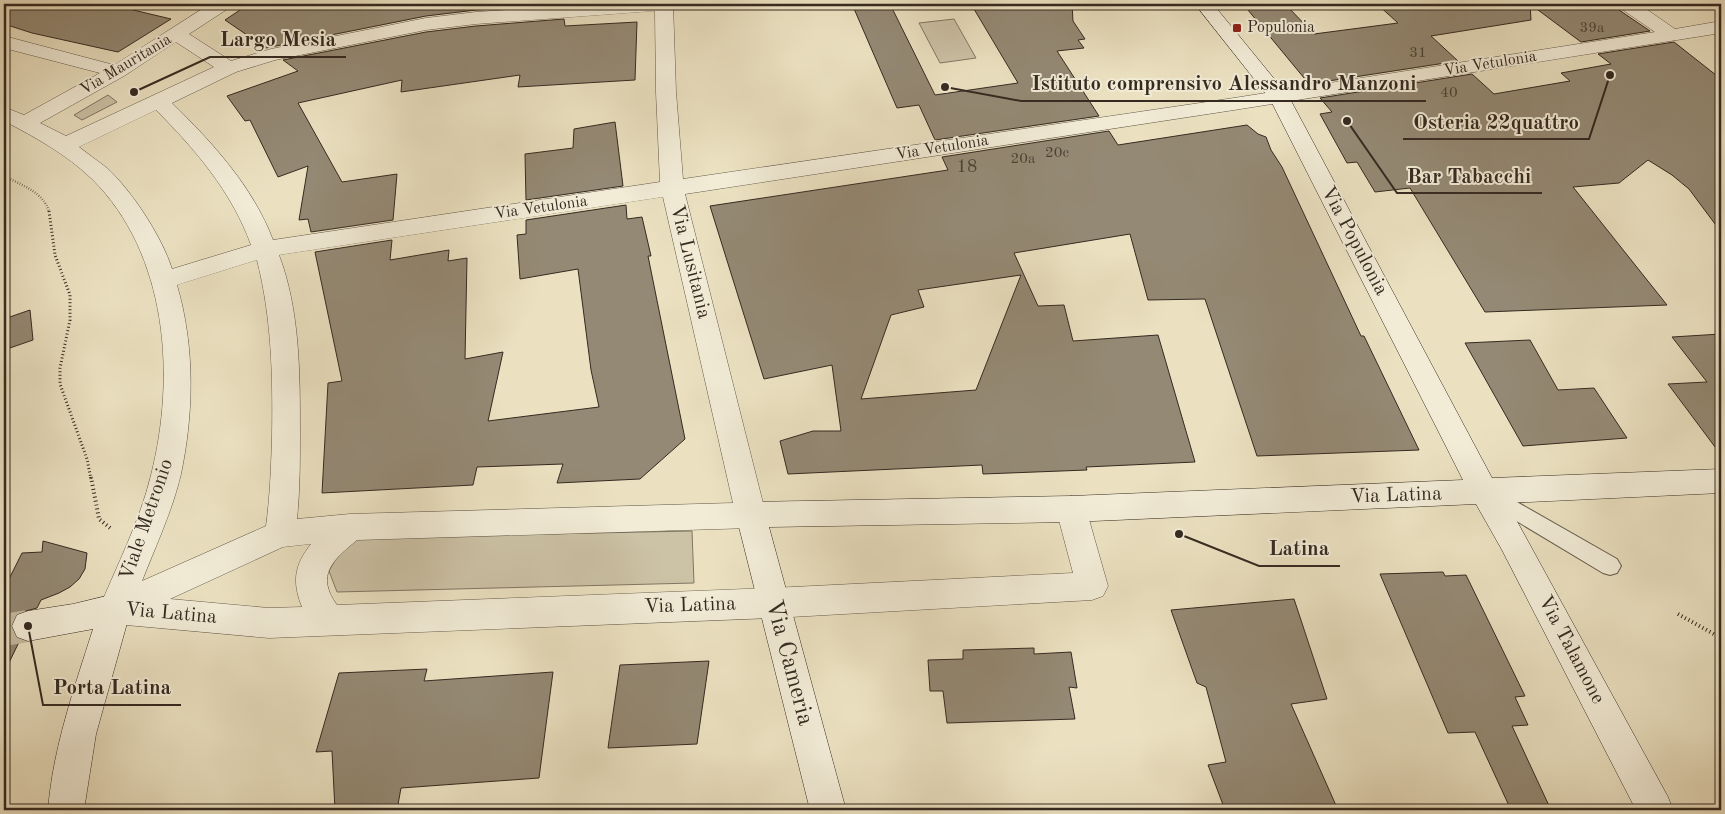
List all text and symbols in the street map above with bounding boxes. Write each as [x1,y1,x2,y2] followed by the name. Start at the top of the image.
[1247,20,1315,36] place label: Populonia
[210,21,346,57] callout: Largo Mesia
[1580,21,1605,36] house number: 39a
[1231,22,1243,34] marker: Populonia
[220,30,337,51] text: Largo Mesia
[78,31,175,99] street label: Via Mauritania
[1409,46,1427,61] house number: 31
[1442,49,1538,79] street label: Via Vetulonia
[1021,65,1426,101] callout: Istituto comprensivo Alessandro Manzoni
[1031,74,1417,95] text: Istituto comprensivo Alessandro Manzoni
[1440,86,1458,101] house number: 40
[1403,103,1589,139] callout: Osteria 22quattro
[1413,113,1579,134] text: Osteria 22quattro
[894,133,990,163] street label: Via Vetulonia
[1045,146,1069,161] house number: 20c
[1011,152,1036,167] house number: 20a
[1397,157,1542,193] callout: Bar Tabacchi
[957,158,977,176] house number: 18
[1407,167,1531,188] text: Bar Tabacchi
[1317,183,1391,299] street label: Via Populonia
[493,194,589,222] street label: Via Vetulonia
[666,203,714,321] street label: Via Lusitania
[117,457,177,583] street label: Viale Metronio
[1350,484,1442,508] street label: Via Latina
[1259,530,1340,566] callout: Latina
[1269,539,1330,560] text: Latina
[1534,592,1608,708] street label: Via Talamone
[644,594,736,618] street label: Via Latina
[761,598,817,728] street label: Via Cameria
[124,600,218,628] street label: Via Latina
[43,669,181,705] callout: Porta Latina
[53,678,172,699] text: Porta Latina

